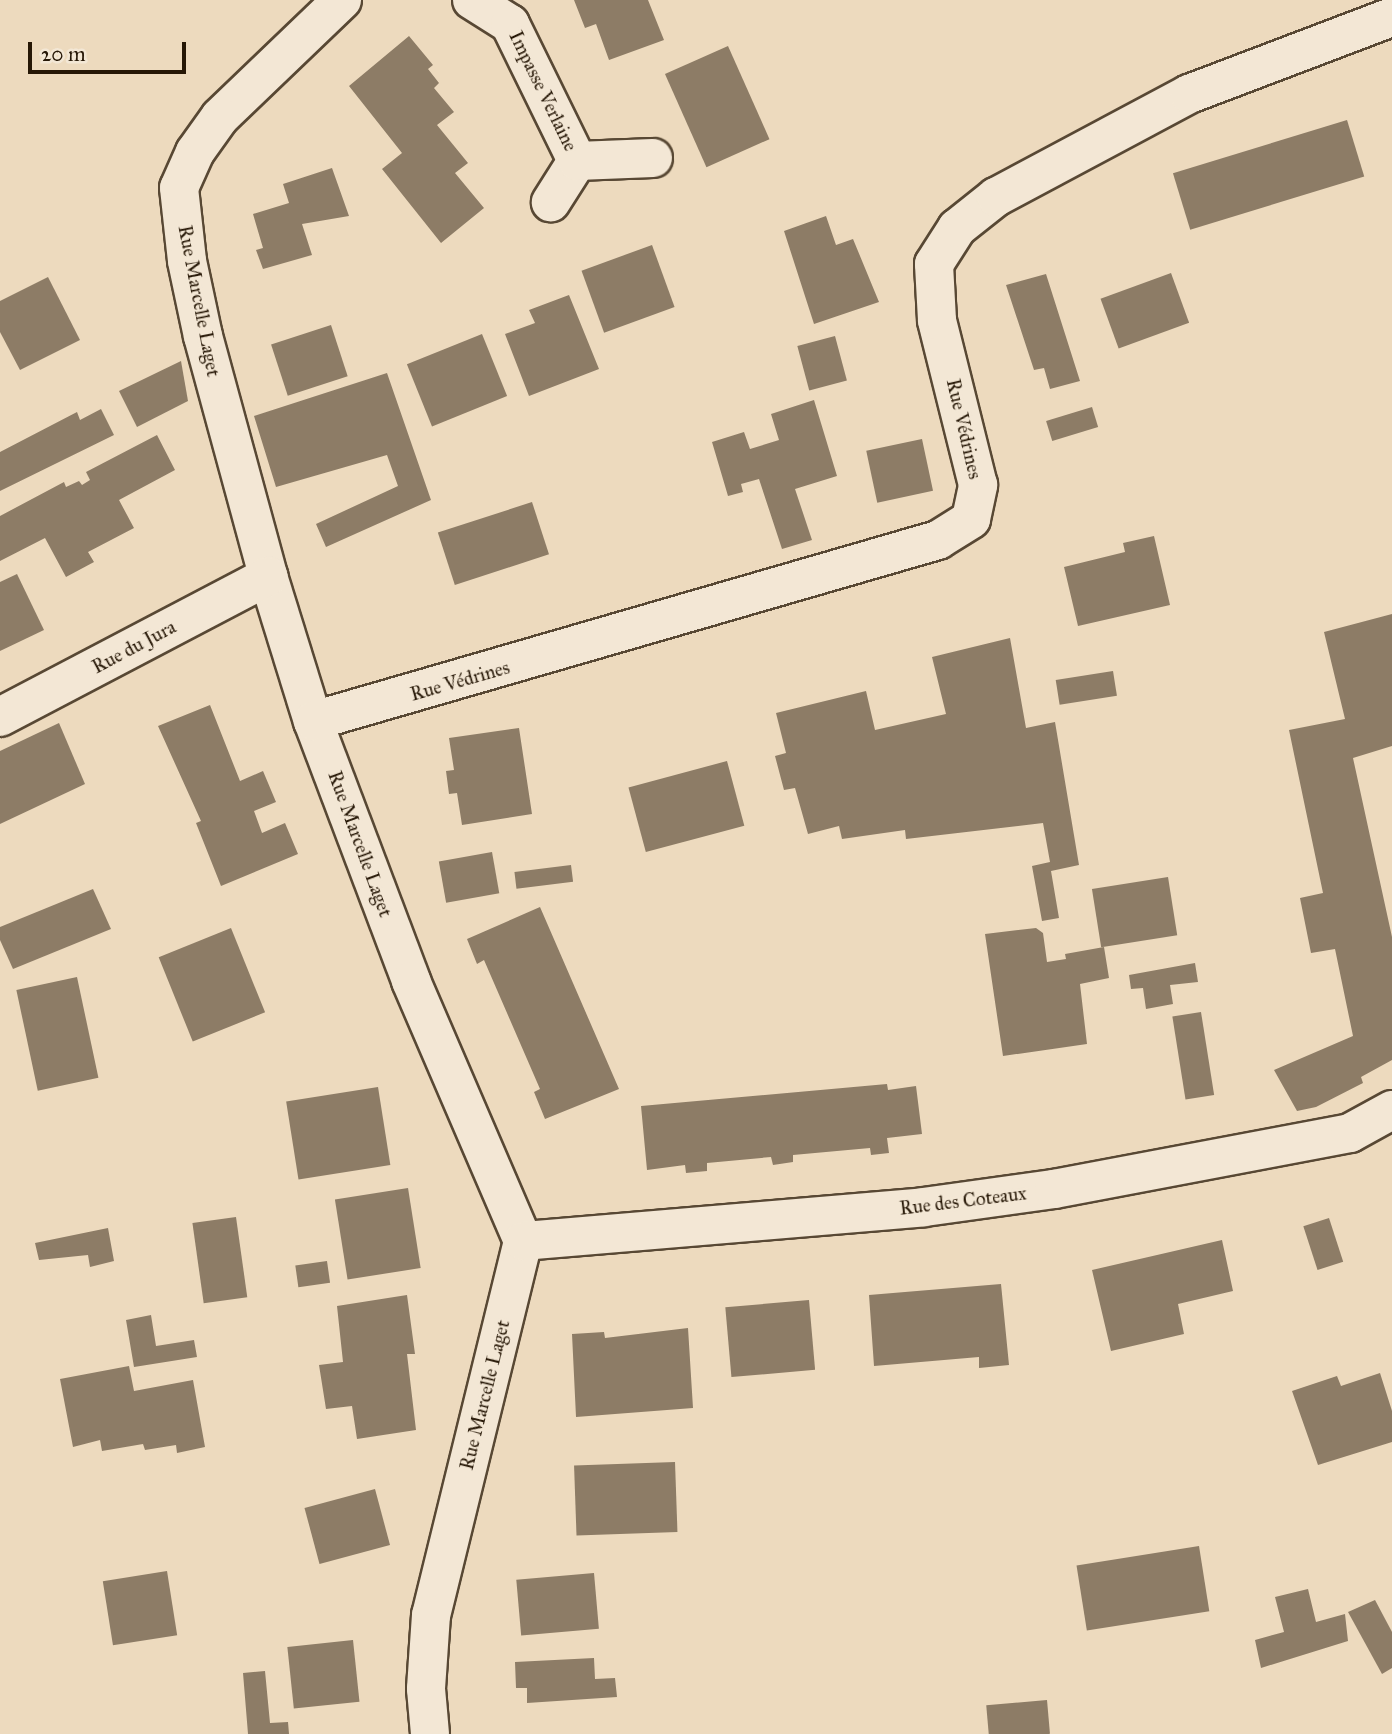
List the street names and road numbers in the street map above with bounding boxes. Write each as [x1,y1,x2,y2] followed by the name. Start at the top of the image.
[504,27,582,155] street label: Impasse Verlaine
[173,223,225,379] street label: Rue Marcelle Laget
[941,377,987,481] street label: Rue Védrines
[88,615,180,679] street label: Rue du Jura
[408,656,512,706] street label: Rue Védrines
[323,768,397,920] street label: Rue Marcelle Laget
[898,1182,1028,1220] street label: Rue des Coteaux
[455,1318,515,1472] street label: Rue Marcelle Laget

